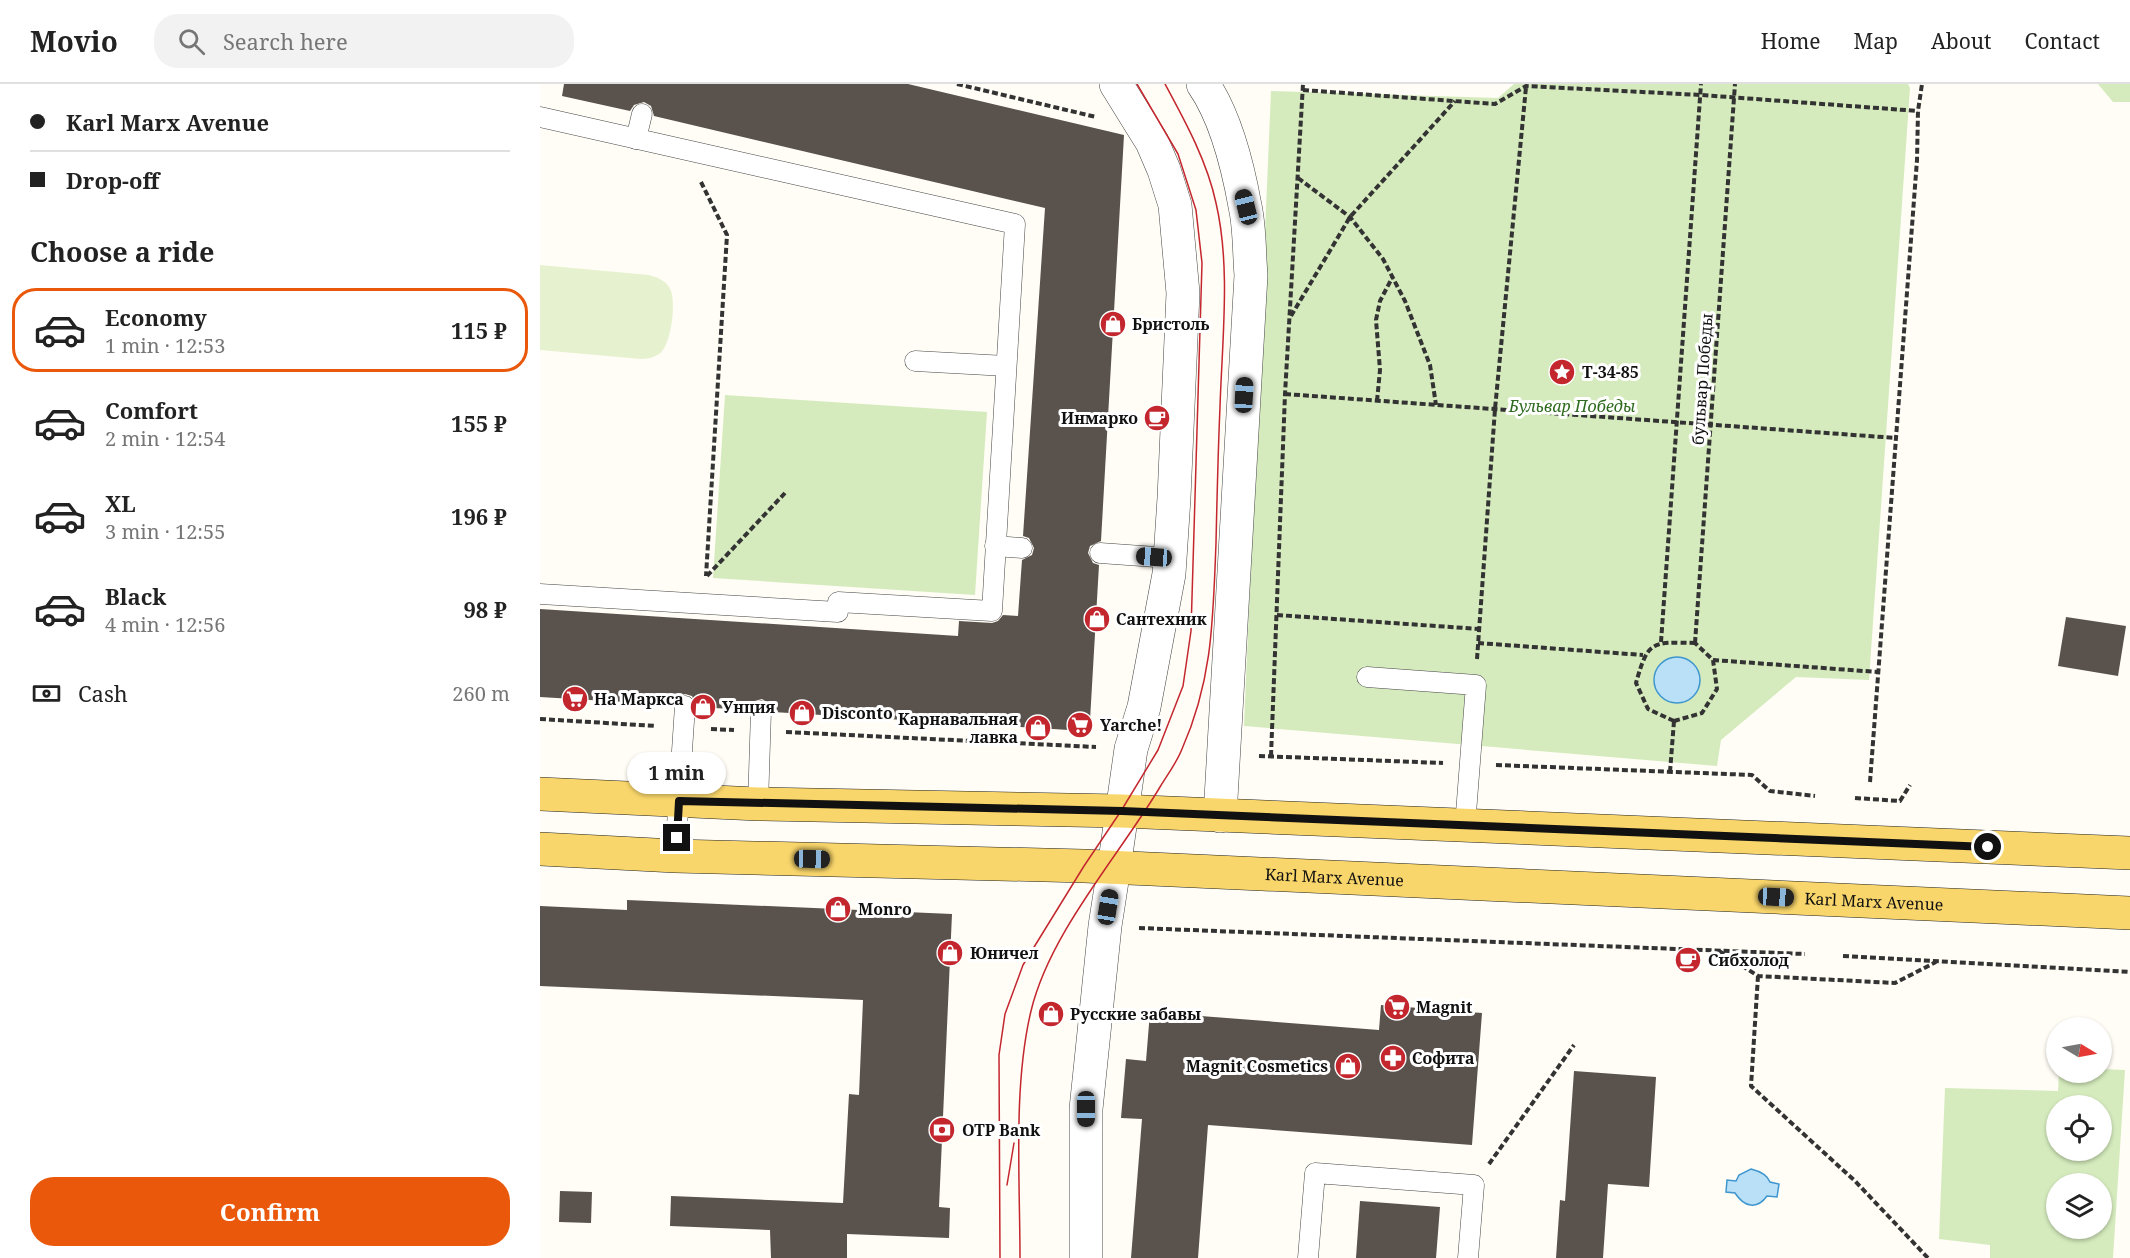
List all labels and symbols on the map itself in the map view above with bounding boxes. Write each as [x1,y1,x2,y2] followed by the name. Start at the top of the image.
[1233,187,1259,227] car
[1098,309,1128,339] shop icon: Бристоль
[1686,312,1718,446] street label: бульвар Победы
[1132,313,1210,335] place label: Бристоль
[1547,357,1577,387] place icon: Т-34-85
[1582,361,1639,383] place label: Т-34-85
[1234,377,1254,413] car
[1508,395,1635,417] park label: Бульвар Победы
[1142,403,1172,433] cafe icon: Инмарко
[1061,407,1138,429] place label: Инмарко
[1135,547,1173,567] car
[1082,604,1112,634] shop icon: Сантехник
[1116,608,1207,630] place label: Сантехник
[560,684,590,714] supermarket icon: На Маркса
[594,688,684,710] place label: На Маркса
[688,692,718,722] shop icon: Унция
[722,696,776,718] place label: Унция
[787,698,817,728] shop icon: Disconto
[822,702,893,724] place label: Disconto
[898,708,1018,748] place label: Карнавальная лавка
[1065,710,1095,740] supermarket icon: Yarche!
[1023,713,1053,743] shop icon: Карнавальная лавка
[1100,714,1162,736] place label: Yarche!
[628,751,726,793] callout: 1 min
[663,824,690,851] route end
[1974,833,2001,860] route start
[794,850,830,868] car
[1264,863,1404,891] street label: Karl Marx Avenue
[1758,887,1794,907] car
[1804,887,1944,916] street label: Karl Marx Avenue
[1096,888,1120,926] car
[823,894,853,924] shop icon: Monro
[858,898,912,920] place label: Monro
[935,938,965,968] shop icon: Юничел
[970,942,1039,964] place label: Юничел
[1673,945,1703,975] cafe icon: Сибхолод
[1708,949,1789,971] place label: Сибхолод
[1382,992,1412,1022] supermarket icon: Magnit
[1416,996,1473,1018] place label: Magnit
[1036,999,1066,1029] shop icon: Русские забавы
[1070,1003,1201,1025] place label: Русские забавы
[2046,1017,2112,1083] north arrow
[1378,1043,1408,1073] pharmacy icon: Софита
[1412,1047,1474,1069] place label: Софита
[1333,1051,1363,1081] shop icon: Magnit Cosmetics
[1186,1055,1328,1077] place label: Magnit Cosmetics
[1077,1091,1095,1127] car
[927,1115,957,1145] bank icon: OTP Bank
[962,1119,1041,1141] place label: OTP Bank

